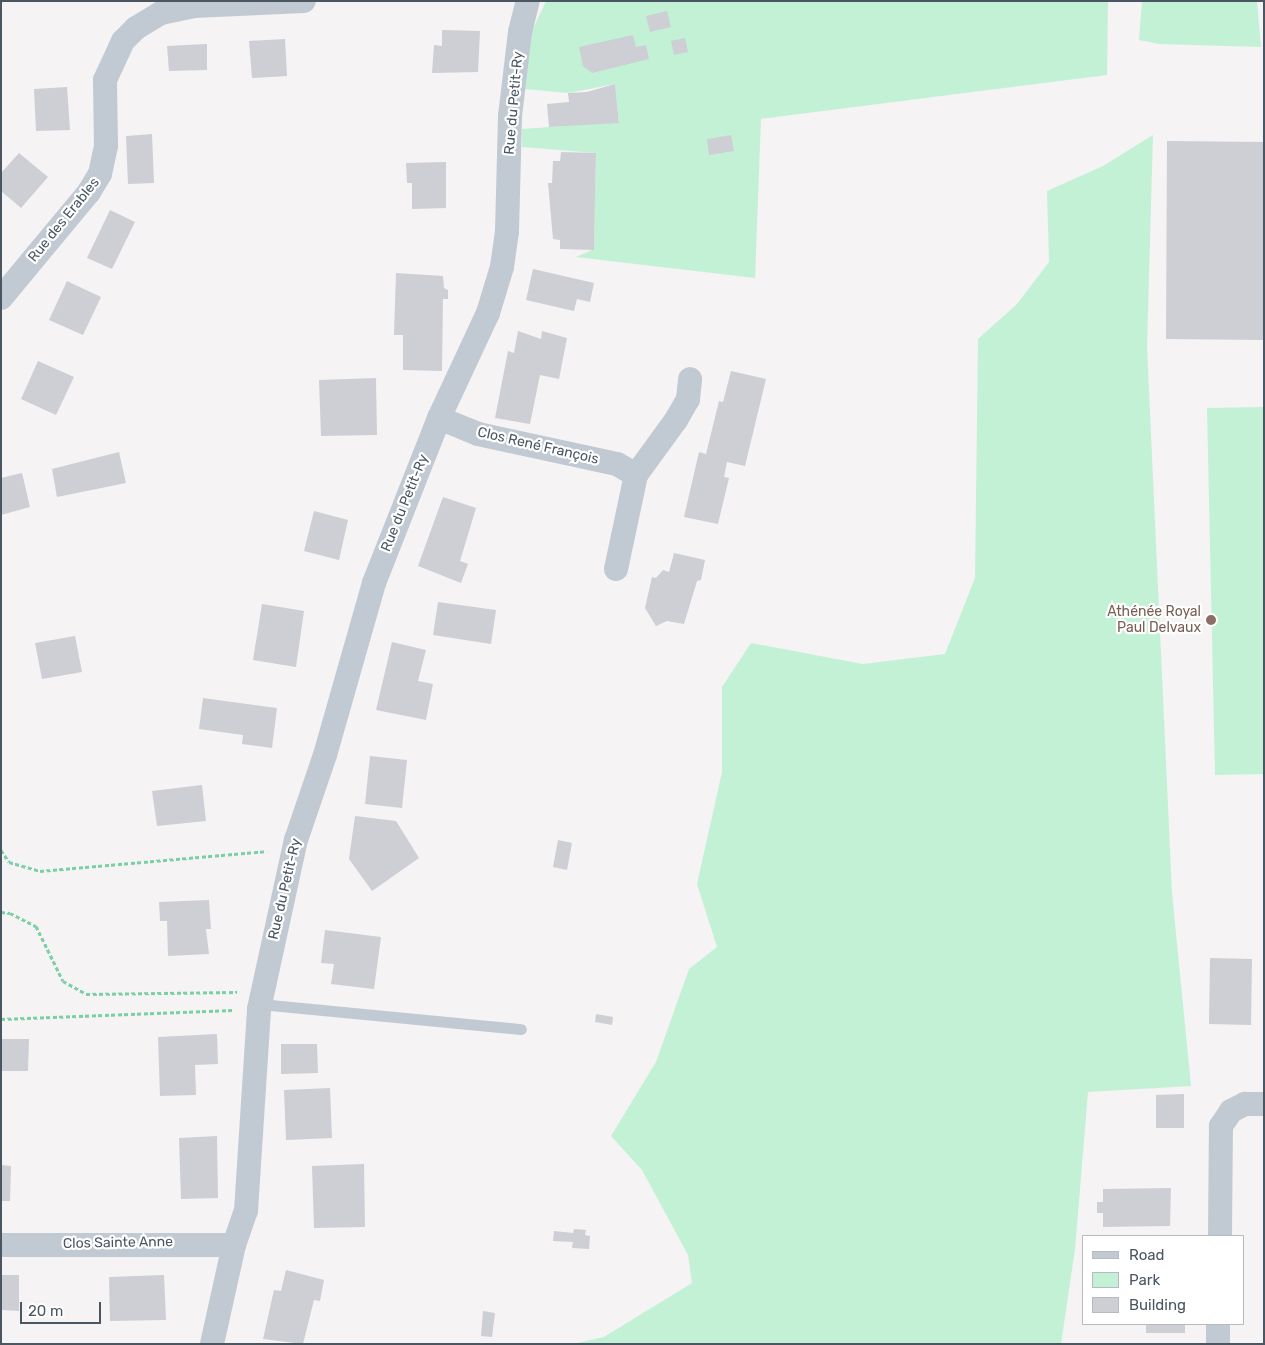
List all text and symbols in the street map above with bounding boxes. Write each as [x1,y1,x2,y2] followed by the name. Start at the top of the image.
[501,51,527,155] street label: Rue du Petit-Ry
[25,174,103,266] street label: Rue des Erables
[476,424,600,468] street label: Clos René François
[378,452,432,554] street label: Rue du Petit-Ry
[1107,604,1201,636] place label: Athénée Royal Paul Delvaux
[1205,614,1217,626] marker: Athénée Royal Paul Delvaux
[265,837,305,941] street label: Rue du Petit-Ry
[63,1234,173,1252] street label: Clos Sainte Anne
[1082,1235,1245,1325] legend
[1129,1246,1165,1264] text: Road
[1129,1271,1160,1289] text: Park
[22,1292,104,1324] scale bar
[1129,1296,1186,1314] text: Building
[28,1302,63,1320] text: 20 m

